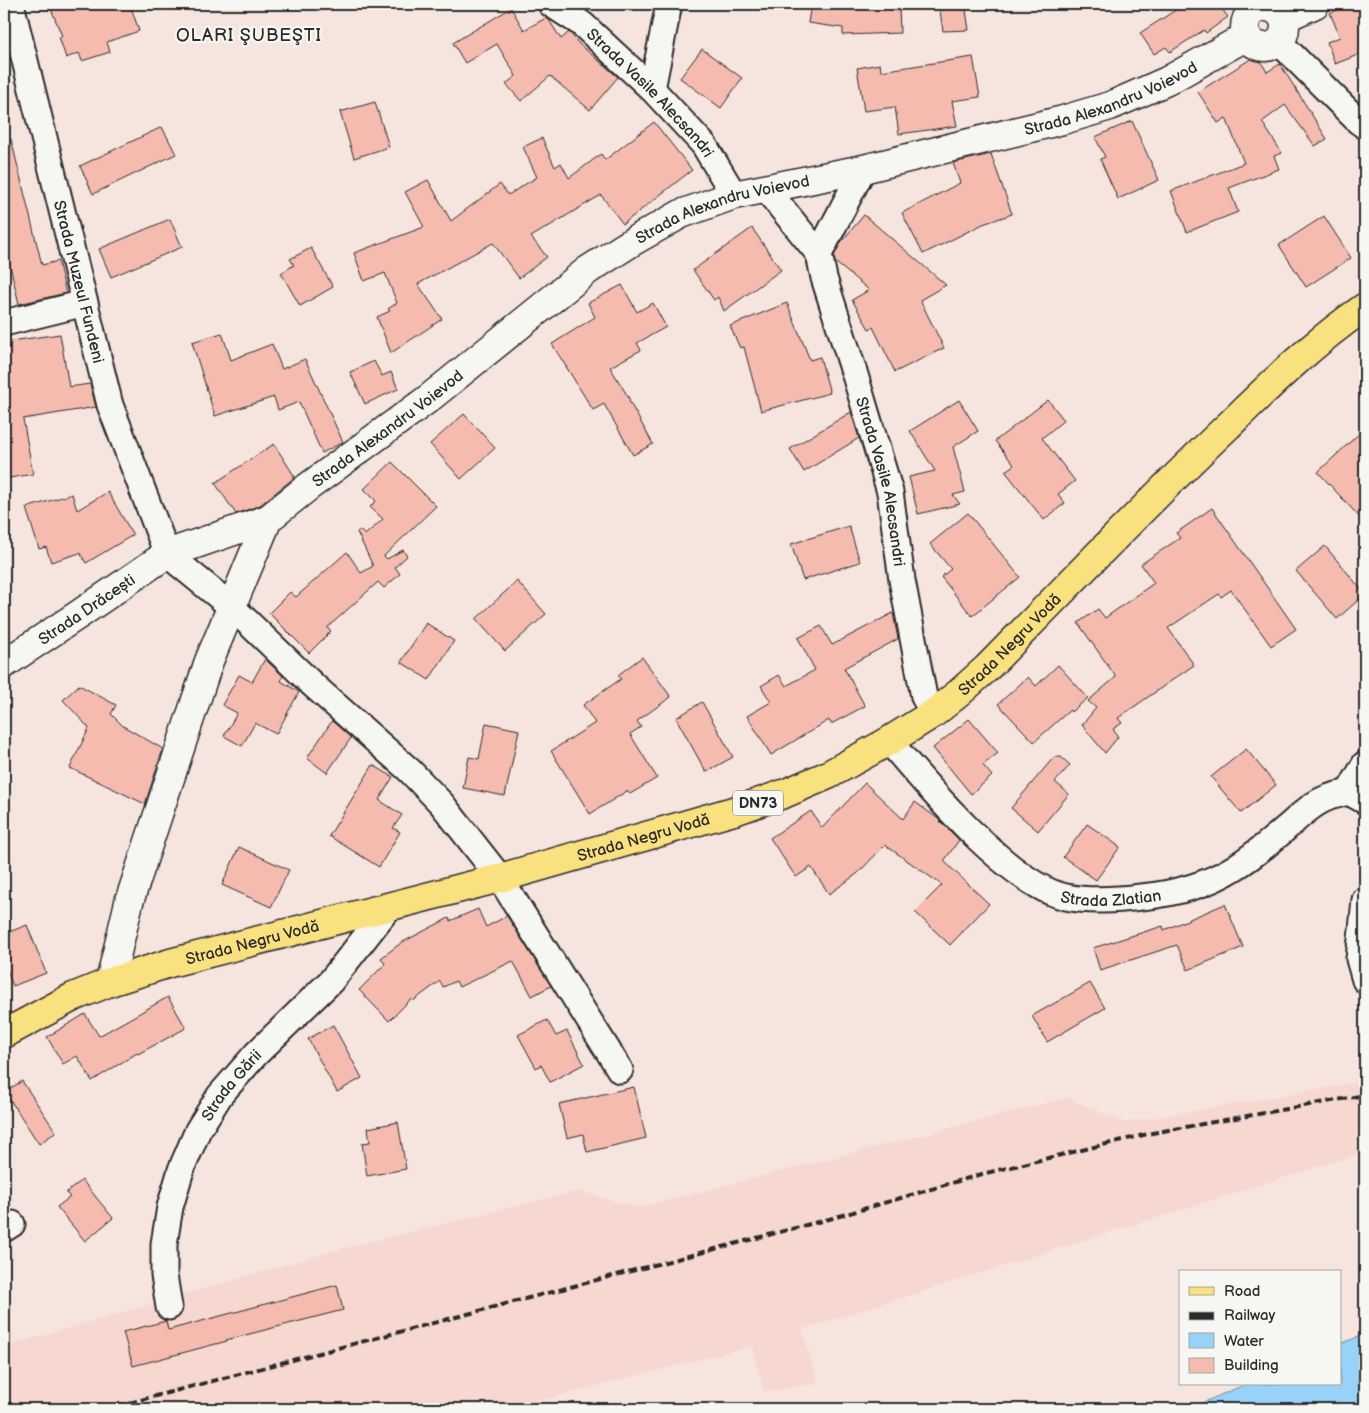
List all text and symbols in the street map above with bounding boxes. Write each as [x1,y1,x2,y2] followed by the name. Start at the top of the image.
[176,25,322,46] district label: OLARI ŞUBEŞTI
[582,25,717,161] street label: Strada Vasile Alecsandri
[1022,58,1201,140] street label: Strada Alexandru Voievod
[633,172,811,249] street label: Strada Alexandru Voievod
[49,199,107,365] street label: Strada Muzeul Fundeni
[309,366,468,492] street label: Strada Alexandru Voievod
[851,395,908,568] street label: Strada Vasile Alecsandri
[35,571,139,650] street label: Strada Drăcești
[955,590,1066,700] street label: Strada Negru Vodă
[733,790,783,816] road number: DN73
[575,810,712,866] street label: Strada Negru Vodă
[1059,886,1163,911] street label: Strada Zlatian
[184,917,321,970] street label: Strada Negru Vodă
[198,1046,266,1125] street label: Strada Gării
[1179,1270,1342,1386] legend
[1224,1282,1260,1301] text: Road
[1224,1306,1275,1325] text: Railway
[1224,1332,1264,1351] text: Water
[1224,1356,1279,1375] text: Building

